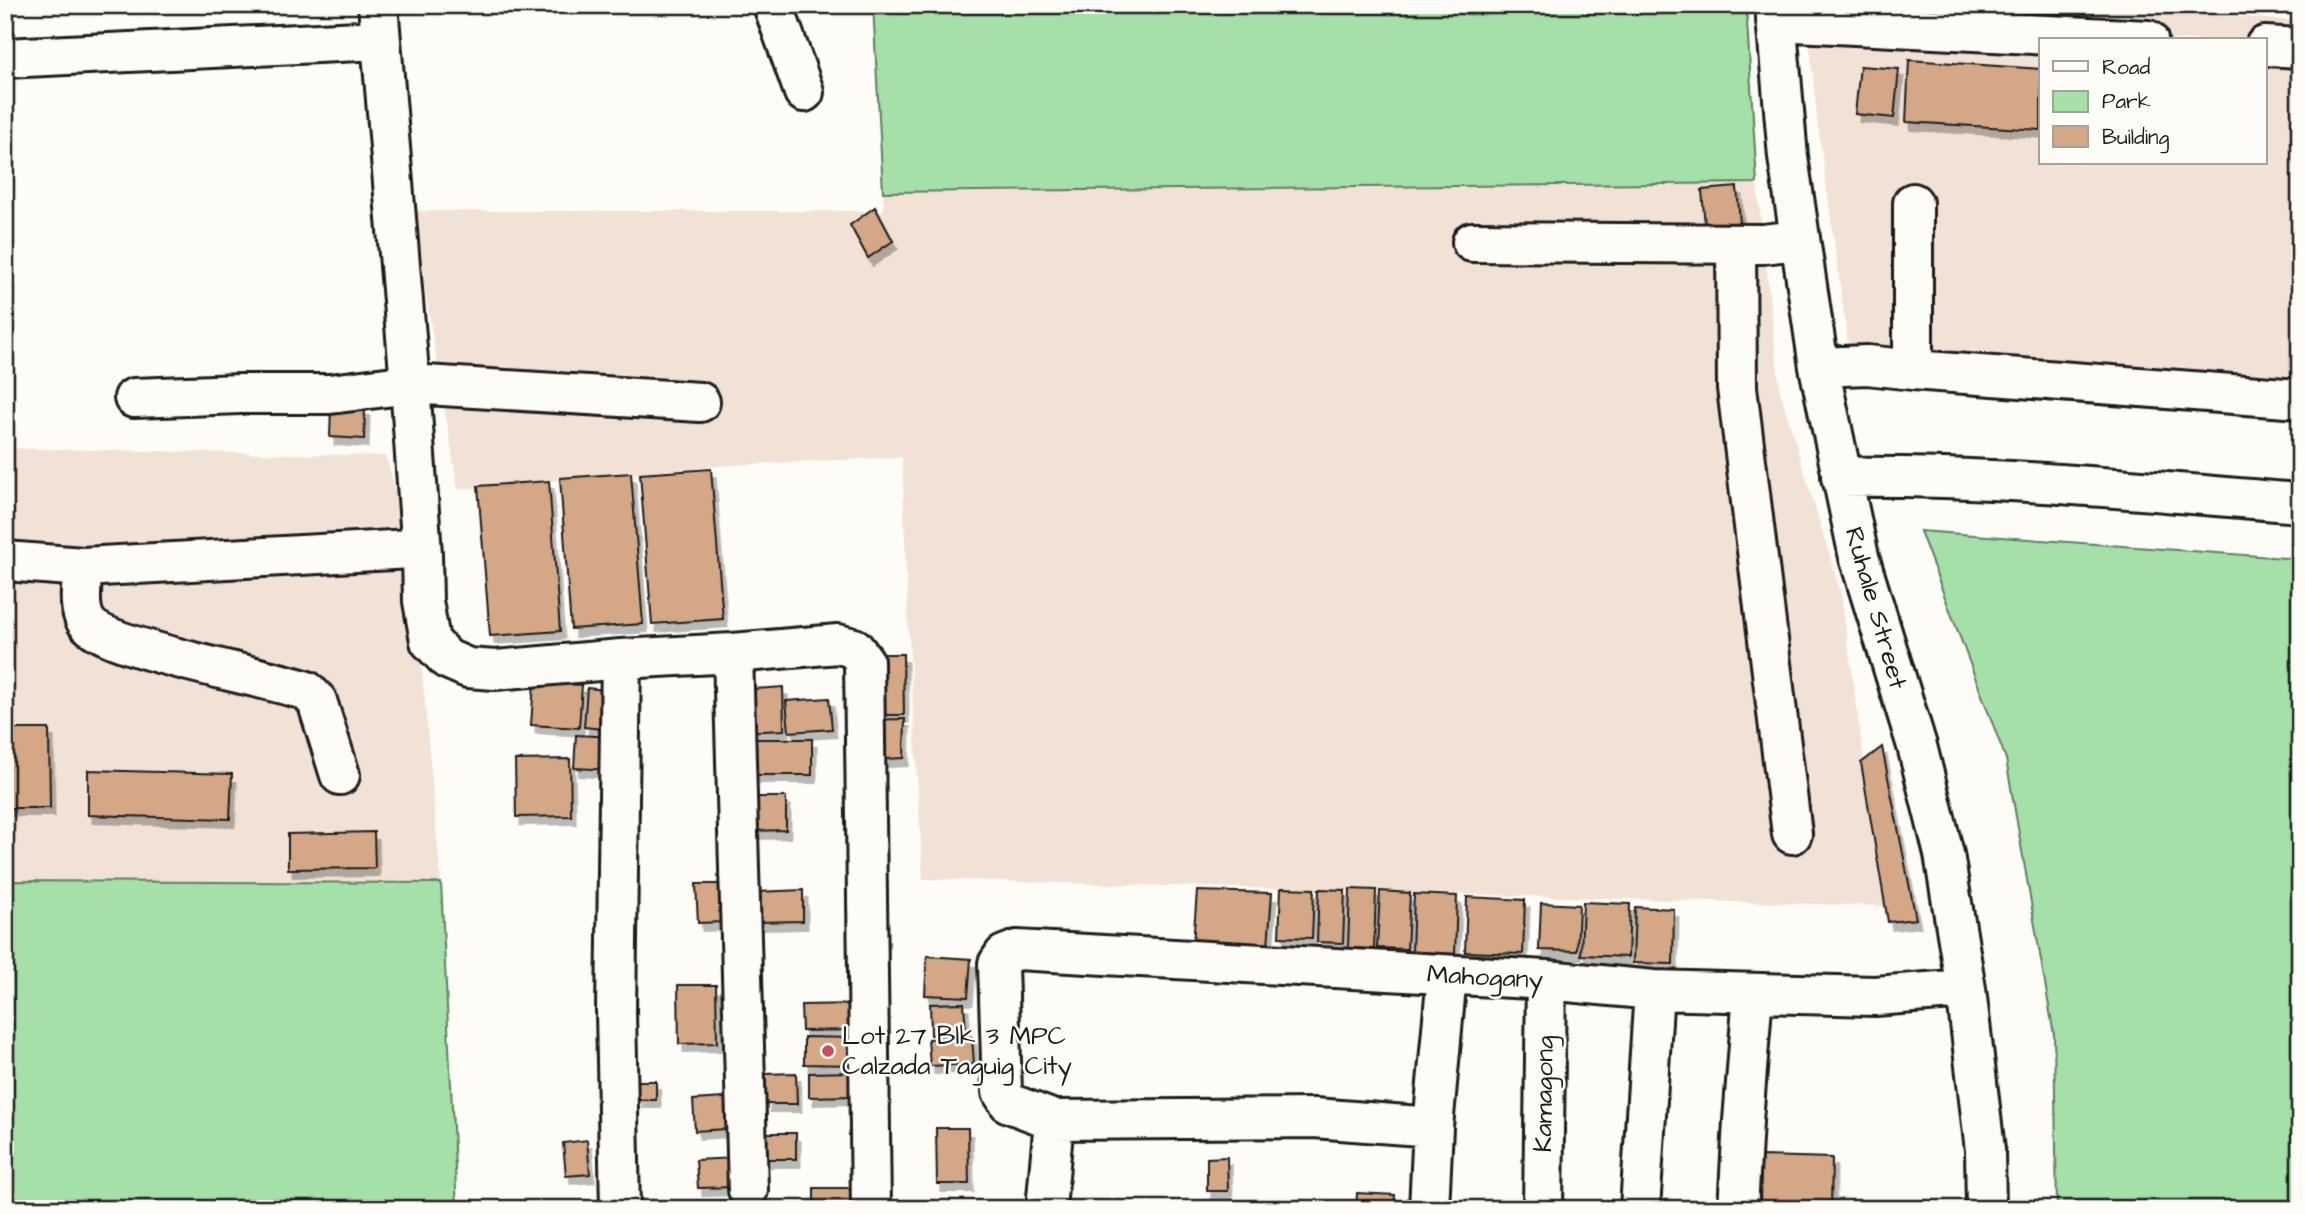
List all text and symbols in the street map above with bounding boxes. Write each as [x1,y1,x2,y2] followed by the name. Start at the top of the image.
[2039,38,2266,164] legend
[2102,53,2150,82] text: Road
[2102,87,2151,116] text: Park
[2102,123,2170,154] text: Building
[1836,523,1916,694] street label: Ruhale Street
[1426,956,1544,1000] street label: Mahogany
[842,1018,1072,1086] place label: Lot 27 Blk 3 MPC Calzada Taguig City
[1525,1035,1565,1153] street label: Kamagong
[820,1043,836,1059] marker: Lot 27 Blk 3 MPC Calzada Taguig City

